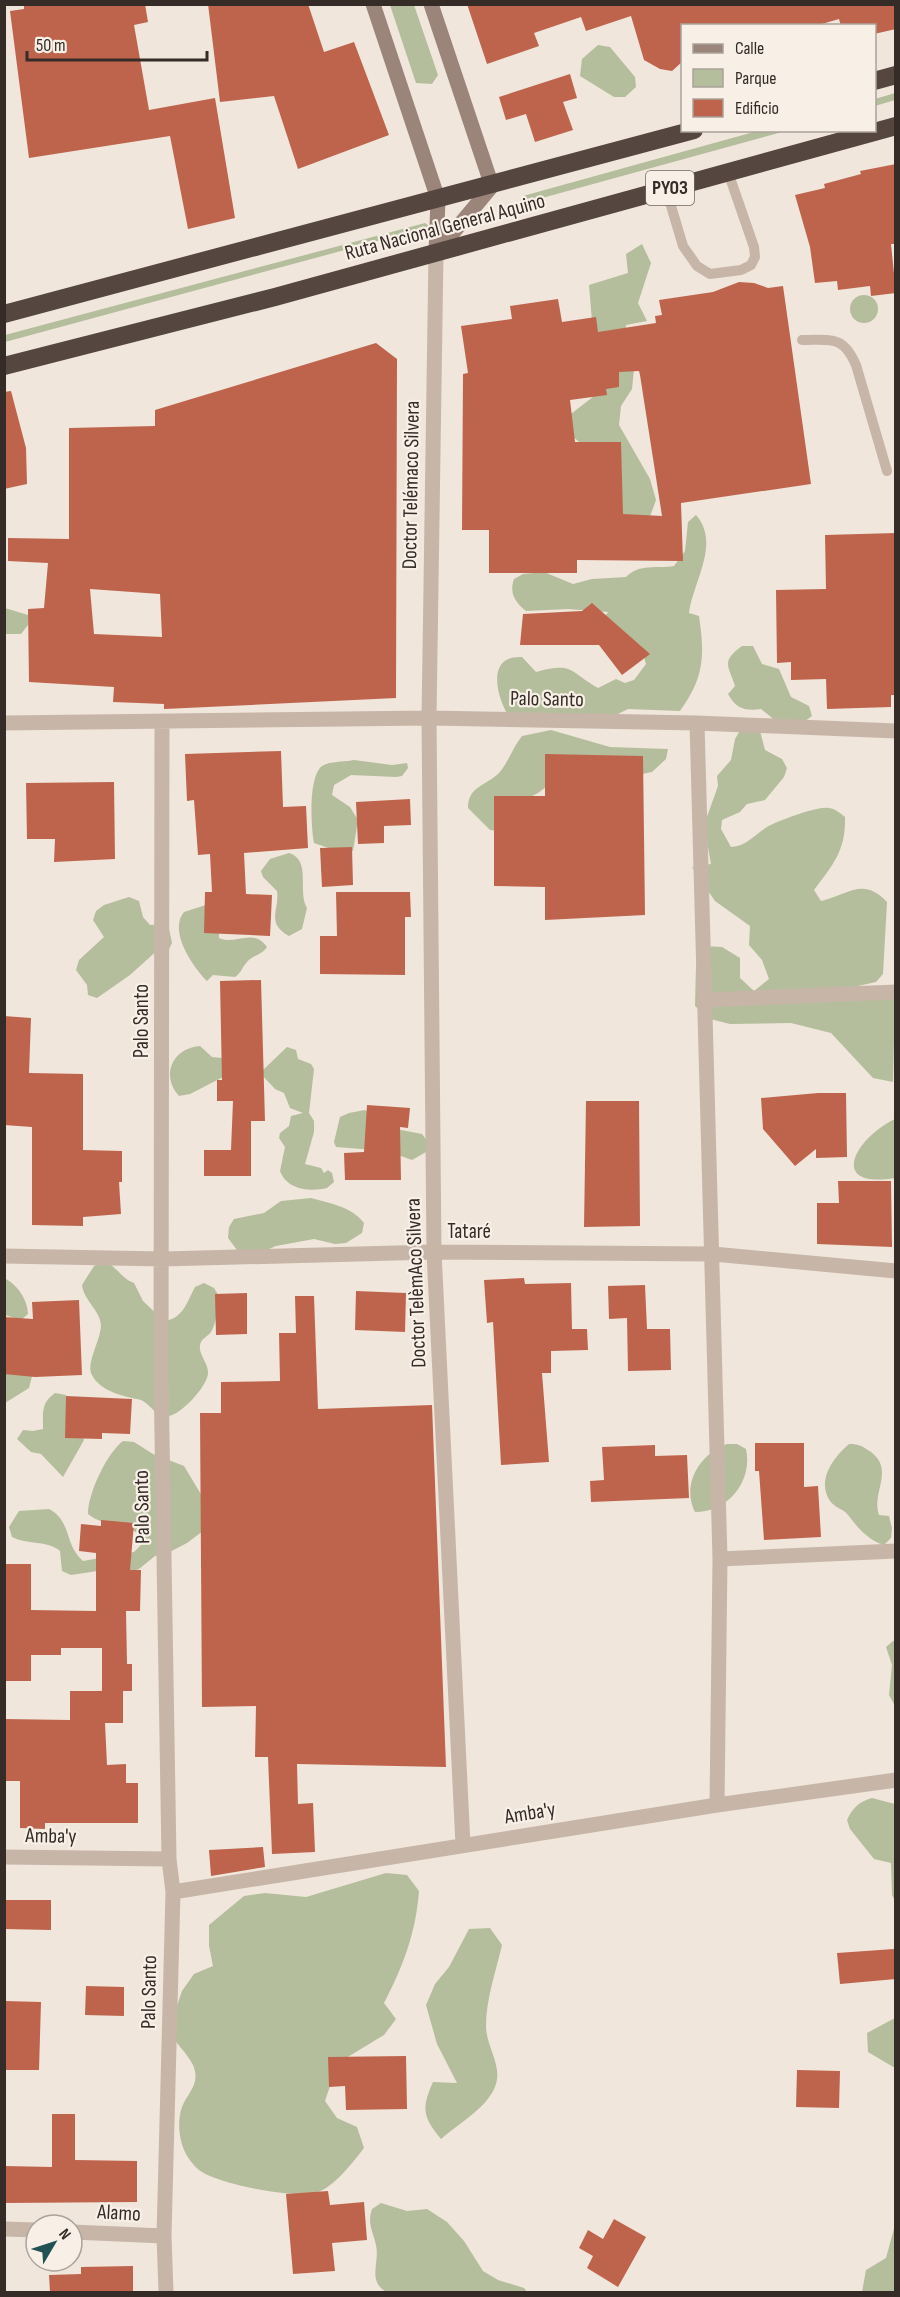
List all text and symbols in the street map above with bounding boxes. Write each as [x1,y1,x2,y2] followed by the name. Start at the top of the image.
[27,24,207,62] scale bar
[681,24,876,132] legend
[36,35,66,56] text: 50 m
[735,38,764,59] text: Calle
[735,68,776,89] text: Parque
[735,98,779,119] text: Edificio
[646,171,694,205] road number: PY03
[342,188,548,266] street label: Ruta Nacional General Aquino
[397,401,425,569] street label: Doctor Telémaco Silvera
[510,686,584,712] street label: Palo Santo
[129,984,154,1058] street label: Palo Santo
[401,1198,431,1368] street label: Doctor TelèmAco Silvera
[447,1219,491,1244] street label: Tataré
[129,1470,155,1544] street label: Palo Santo
[502,1797,557,1829] street label: Amba'y
[24,1823,77,1849] street label: Amba'y
[136,1955,162,2029] street label: Palo Santo
[96,2199,141,2227] street label: Alamo
[24,2213,84,2273] north arrow
[54,2225,75,2244] text: N

